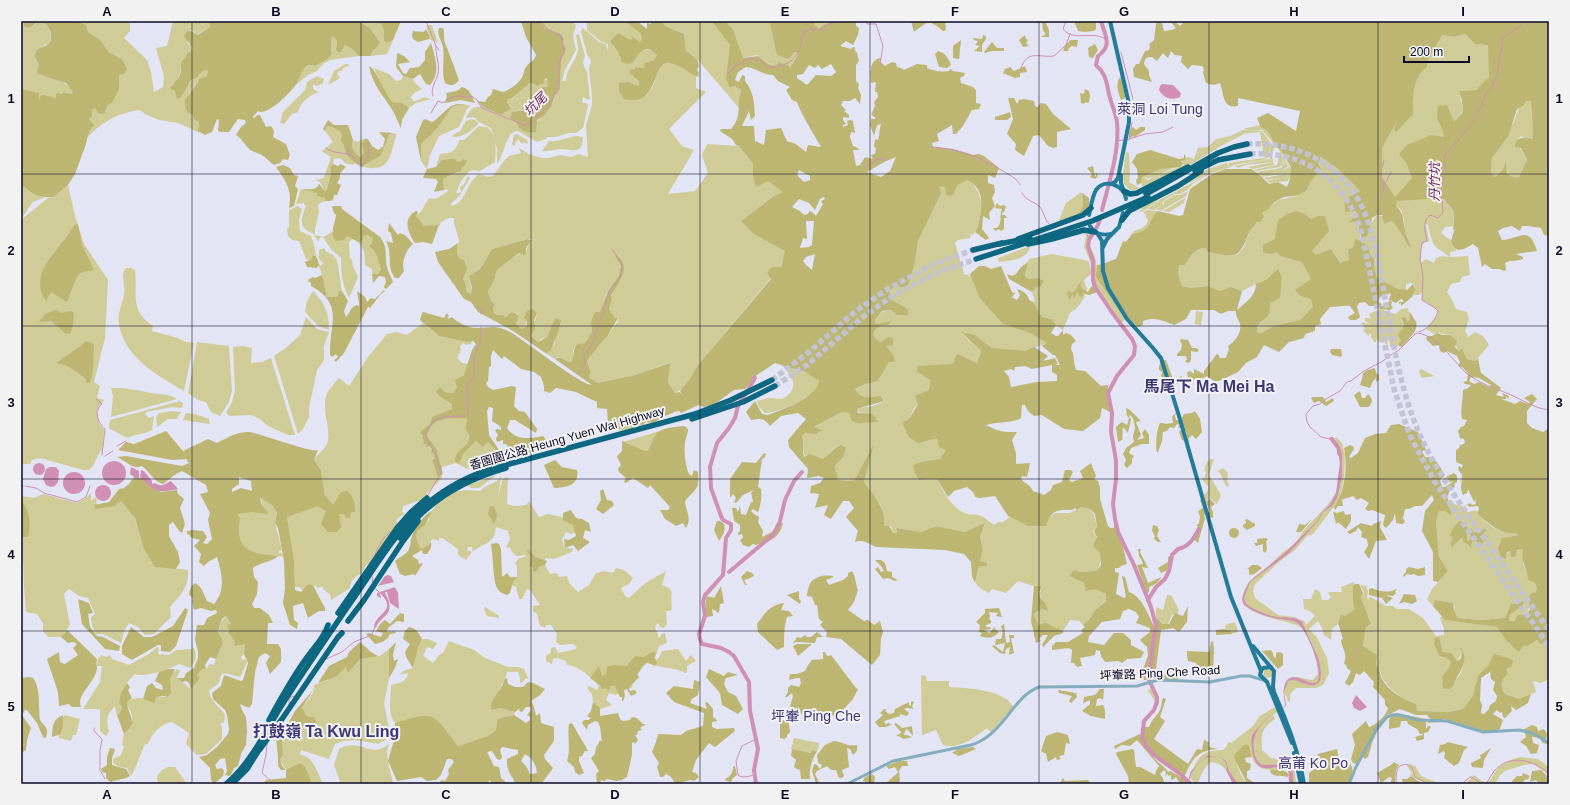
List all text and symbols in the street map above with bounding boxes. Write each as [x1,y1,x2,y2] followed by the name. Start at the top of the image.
[102,4,112,19] text: A
[271,4,281,19] text: B
[441,4,451,19] text: C
[610,4,620,19] text: D
[781,4,790,19] text: E
[951,4,959,19] text: F
[1119,4,1129,19] text: G
[1289,4,1299,19] text: H
[1461,4,1465,19] text: I
[1404,38,1469,64] scale bar
[1410,45,1443,59] text: 200 m
[521,88,551,119] water label: 坑尾
[7,91,15,106] text: 1
[1555,91,1563,106] text: 1
[1117,101,1203,117] district label: 萊洞 Loi Tung
[1427,160,1442,202] water label: 丹竹坑
[7,243,15,258] text: 2
[1555,243,1563,258] text: 2
[1144,378,1274,395] district label: 馬尾下 Ma Mei Ha
[7,395,15,410] text: 3
[1555,395,1563,410] text: 3
[468,403,666,473] street label: 香園圍公路 Heung Yuen Wai Highway
[7,547,15,562] text: 4
[1555,547,1563,562] text: 4
[1099,663,1221,683] street label: 坪輋路 Ping Che Road
[7,699,15,714] text: 5
[1555,699,1563,714] text: 5
[771,708,861,724] district label: 坪輋 Ping Che
[253,723,399,740] district label: 打鼓嶺 Ta Kwu Ling
[1278,755,1348,771] district label: 高莆 Ko Po
[102,787,112,802] text: A
[271,787,281,802] text: B
[441,787,451,802] text: C
[610,787,620,802] text: D
[781,787,790,802] text: E
[951,787,959,802] text: F
[1119,787,1129,802] text: G
[1289,787,1299,802] text: H
[1461,787,1465,802] text: I

